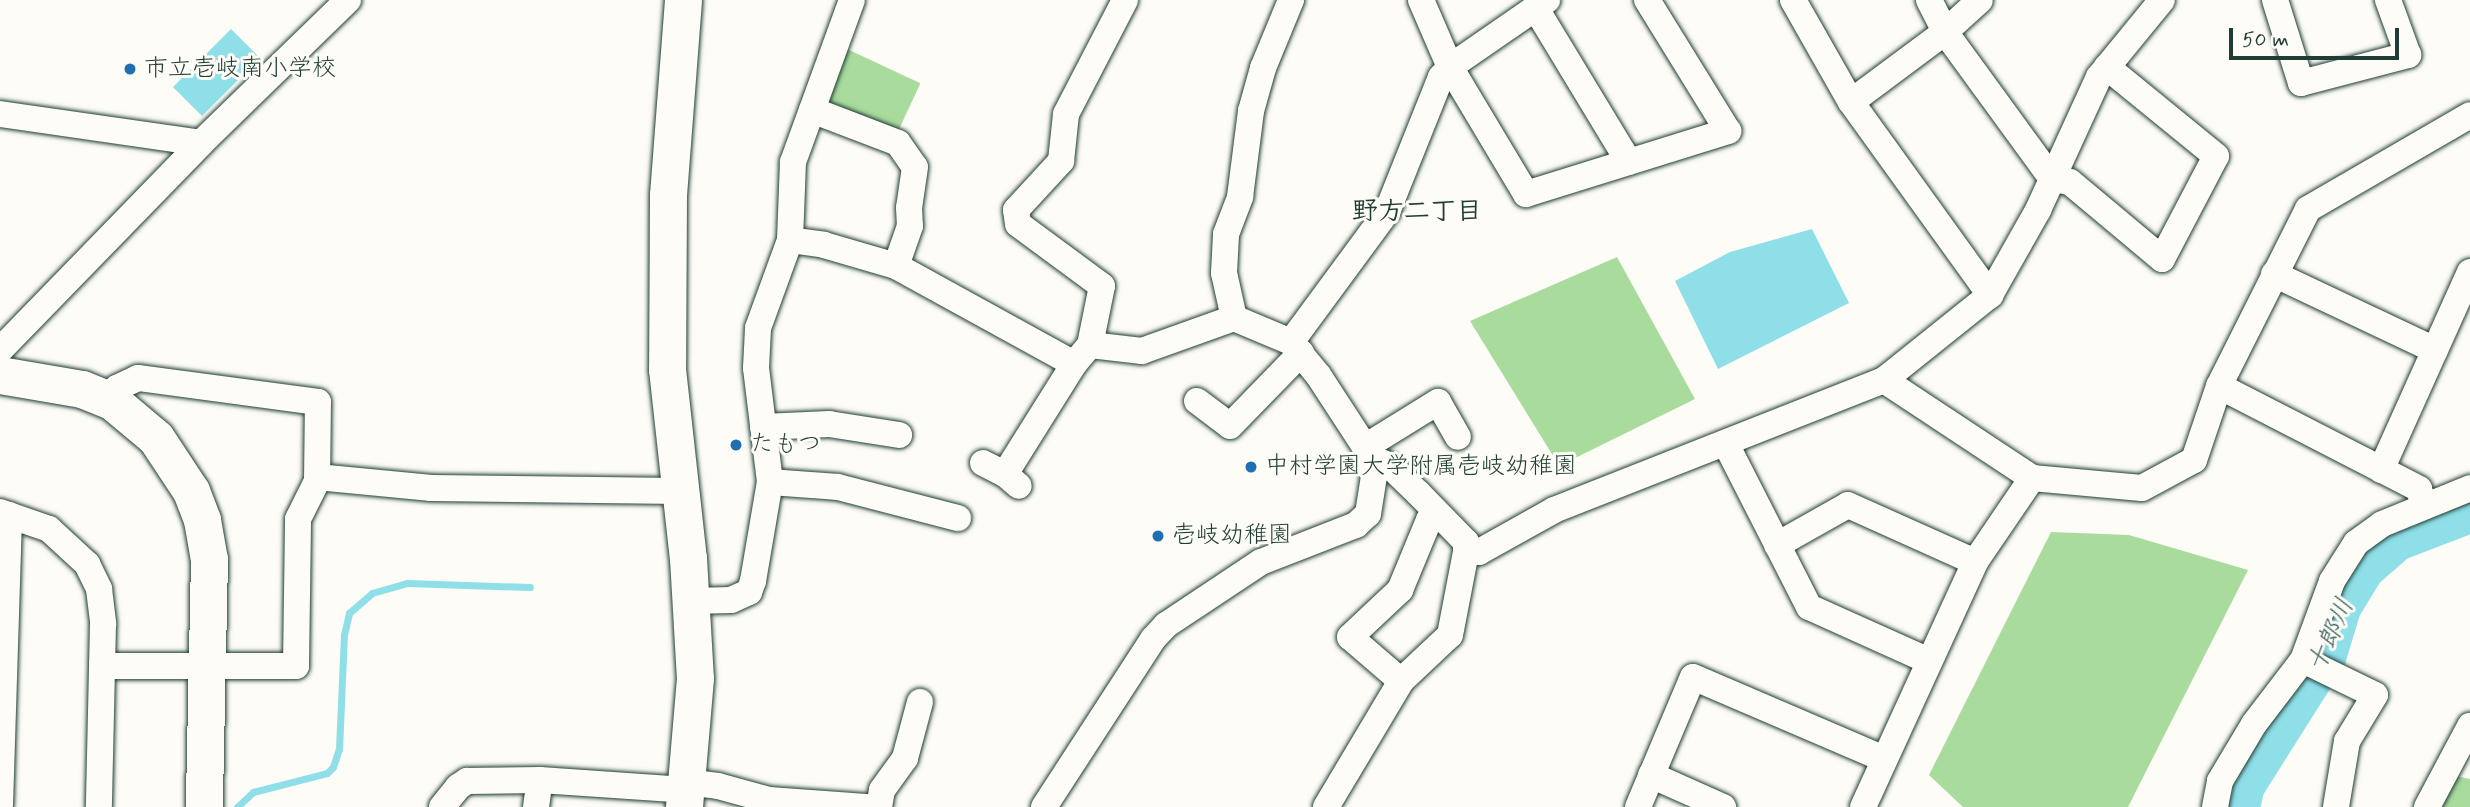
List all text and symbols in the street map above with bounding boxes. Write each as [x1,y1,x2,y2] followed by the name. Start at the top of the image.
[2232,14,2402,58] scale bar
[2242,26,2289,54] text: 50 m
[144,55,336,83] place label: 市立壱岐南小学校
[122,61,138,77] marker: 市立壱岐南小学校
[1352,197,1482,229] district label: 野方二丁目
[750,431,822,459] place label: たもつ
[728,437,744,453] marker: たもつ
[1265,453,1577,481] place label: 中村学園大学附属壱岐幼稚園
[1243,459,1259,475] marker: 中村学園大学附属壱岐幼稚園
[1172,522,1292,550] place label: 壱岐幼稚園
[1150,528,1166,544] marker: 壱岐幼稚園
[2302,594,2362,678] water label: 十郎川

